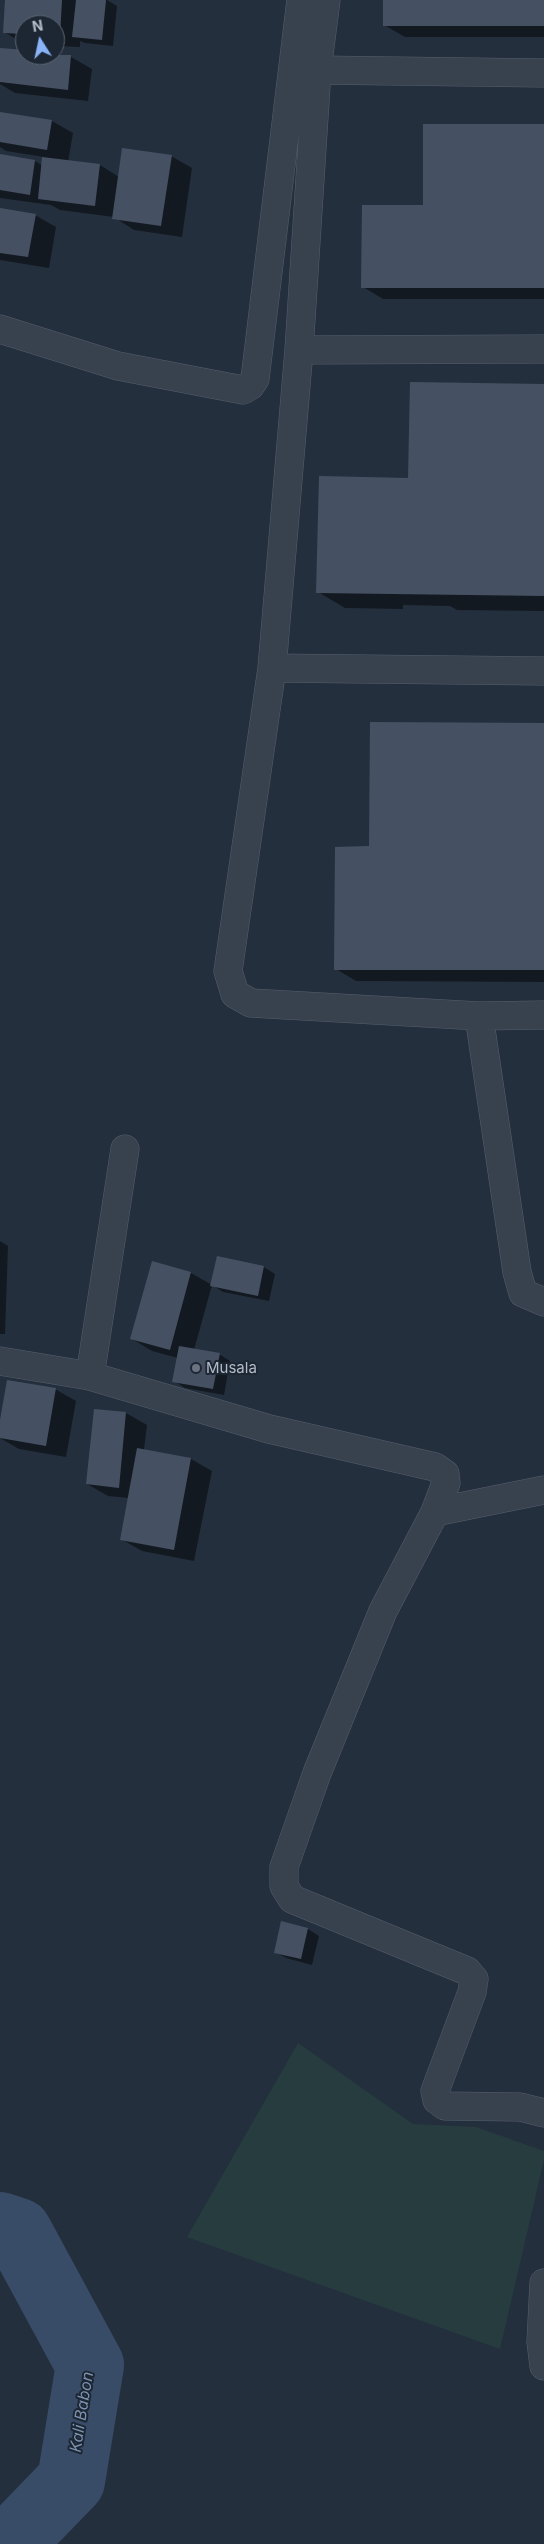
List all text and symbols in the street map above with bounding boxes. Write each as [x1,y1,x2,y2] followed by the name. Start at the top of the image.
[15,15,65,65] north arrow
[31,16,44,35] text: N
[206,1359,257,1377] place label: Musala
[190,1362,202,1374] marker: Musala
[66,2370,98,2454] water label: Kali Babon

